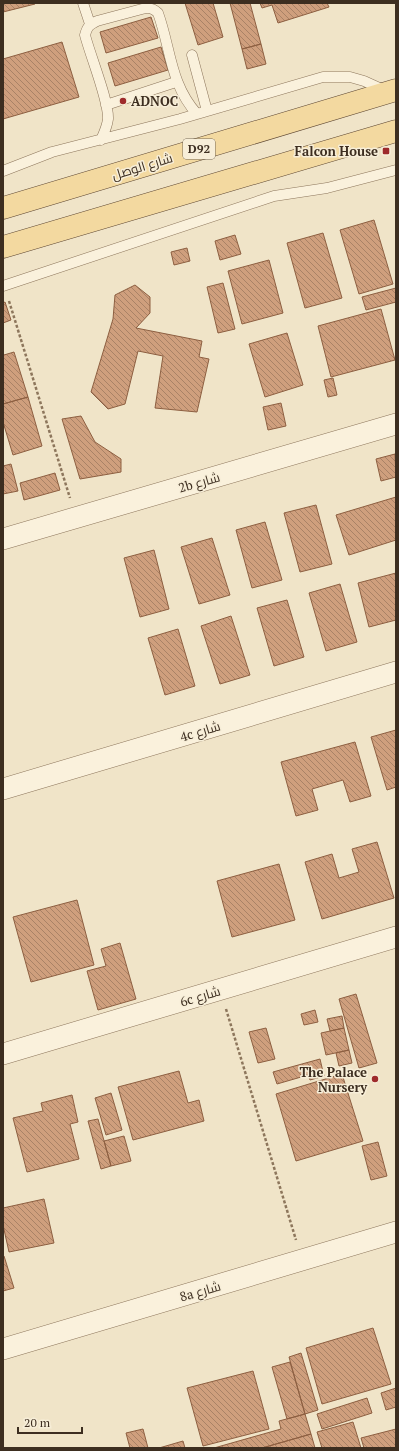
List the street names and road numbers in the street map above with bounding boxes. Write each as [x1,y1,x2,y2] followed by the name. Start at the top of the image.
[183,139,215,159] road number: D92
[109,148,175,184] street label: شارع الوصل
[176,468,222,496] street label: 2b شارع
[178,716,222,746] street label: 4c شارع
[178,981,222,1011] street label: 6c شارع
[177,1277,223,1305] street label: 8a شارع

